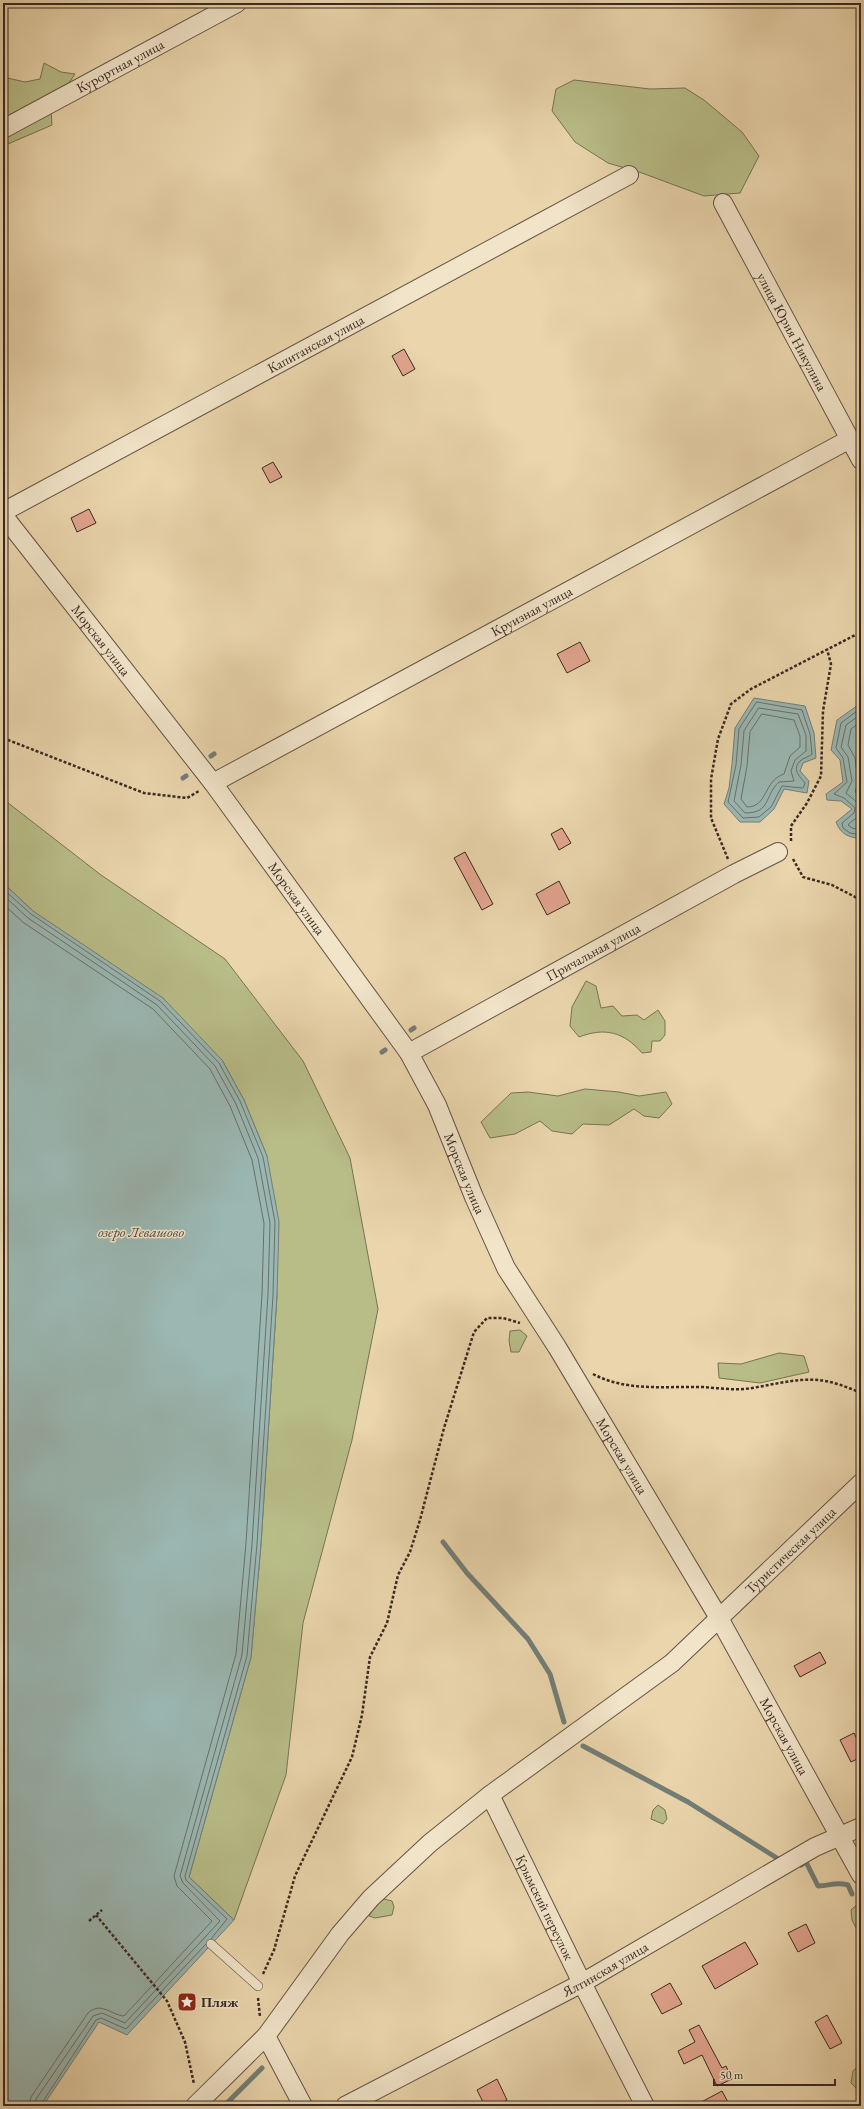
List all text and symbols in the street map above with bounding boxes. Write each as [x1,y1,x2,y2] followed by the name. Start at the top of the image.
[73,35,167,97] street label: Курортная улица
[753,269,831,394] street label: улица Юрия Никулина
[264,310,367,377] street label: Капитанская улица
[488,582,576,640] street label: Круизная улица
[67,601,135,680] street label: Морская улица
[264,858,329,939] street label: Морская улица
[543,918,644,985] street label: Причальная улица
[440,1130,490,1217] street label: Морская улица
[98,1222,184,1241] water label: озеро Левашово
[592,1414,652,1498] street label: Морская улица
[741,1503,840,1598] street label: Туристическая улица
[756,1694,813,1779] street label: Морская улица
[512,1852,578,1963] street label: Крымский переулок
[558,1937,652,2001] street label: Ялтинская улица
[176,1991,198,2013] place icon: Пляж
[201,1993,239,2011] place label: Пляж
[714,2061,835,2087] scale bar
[720,2067,744,2083] text: 50 m

